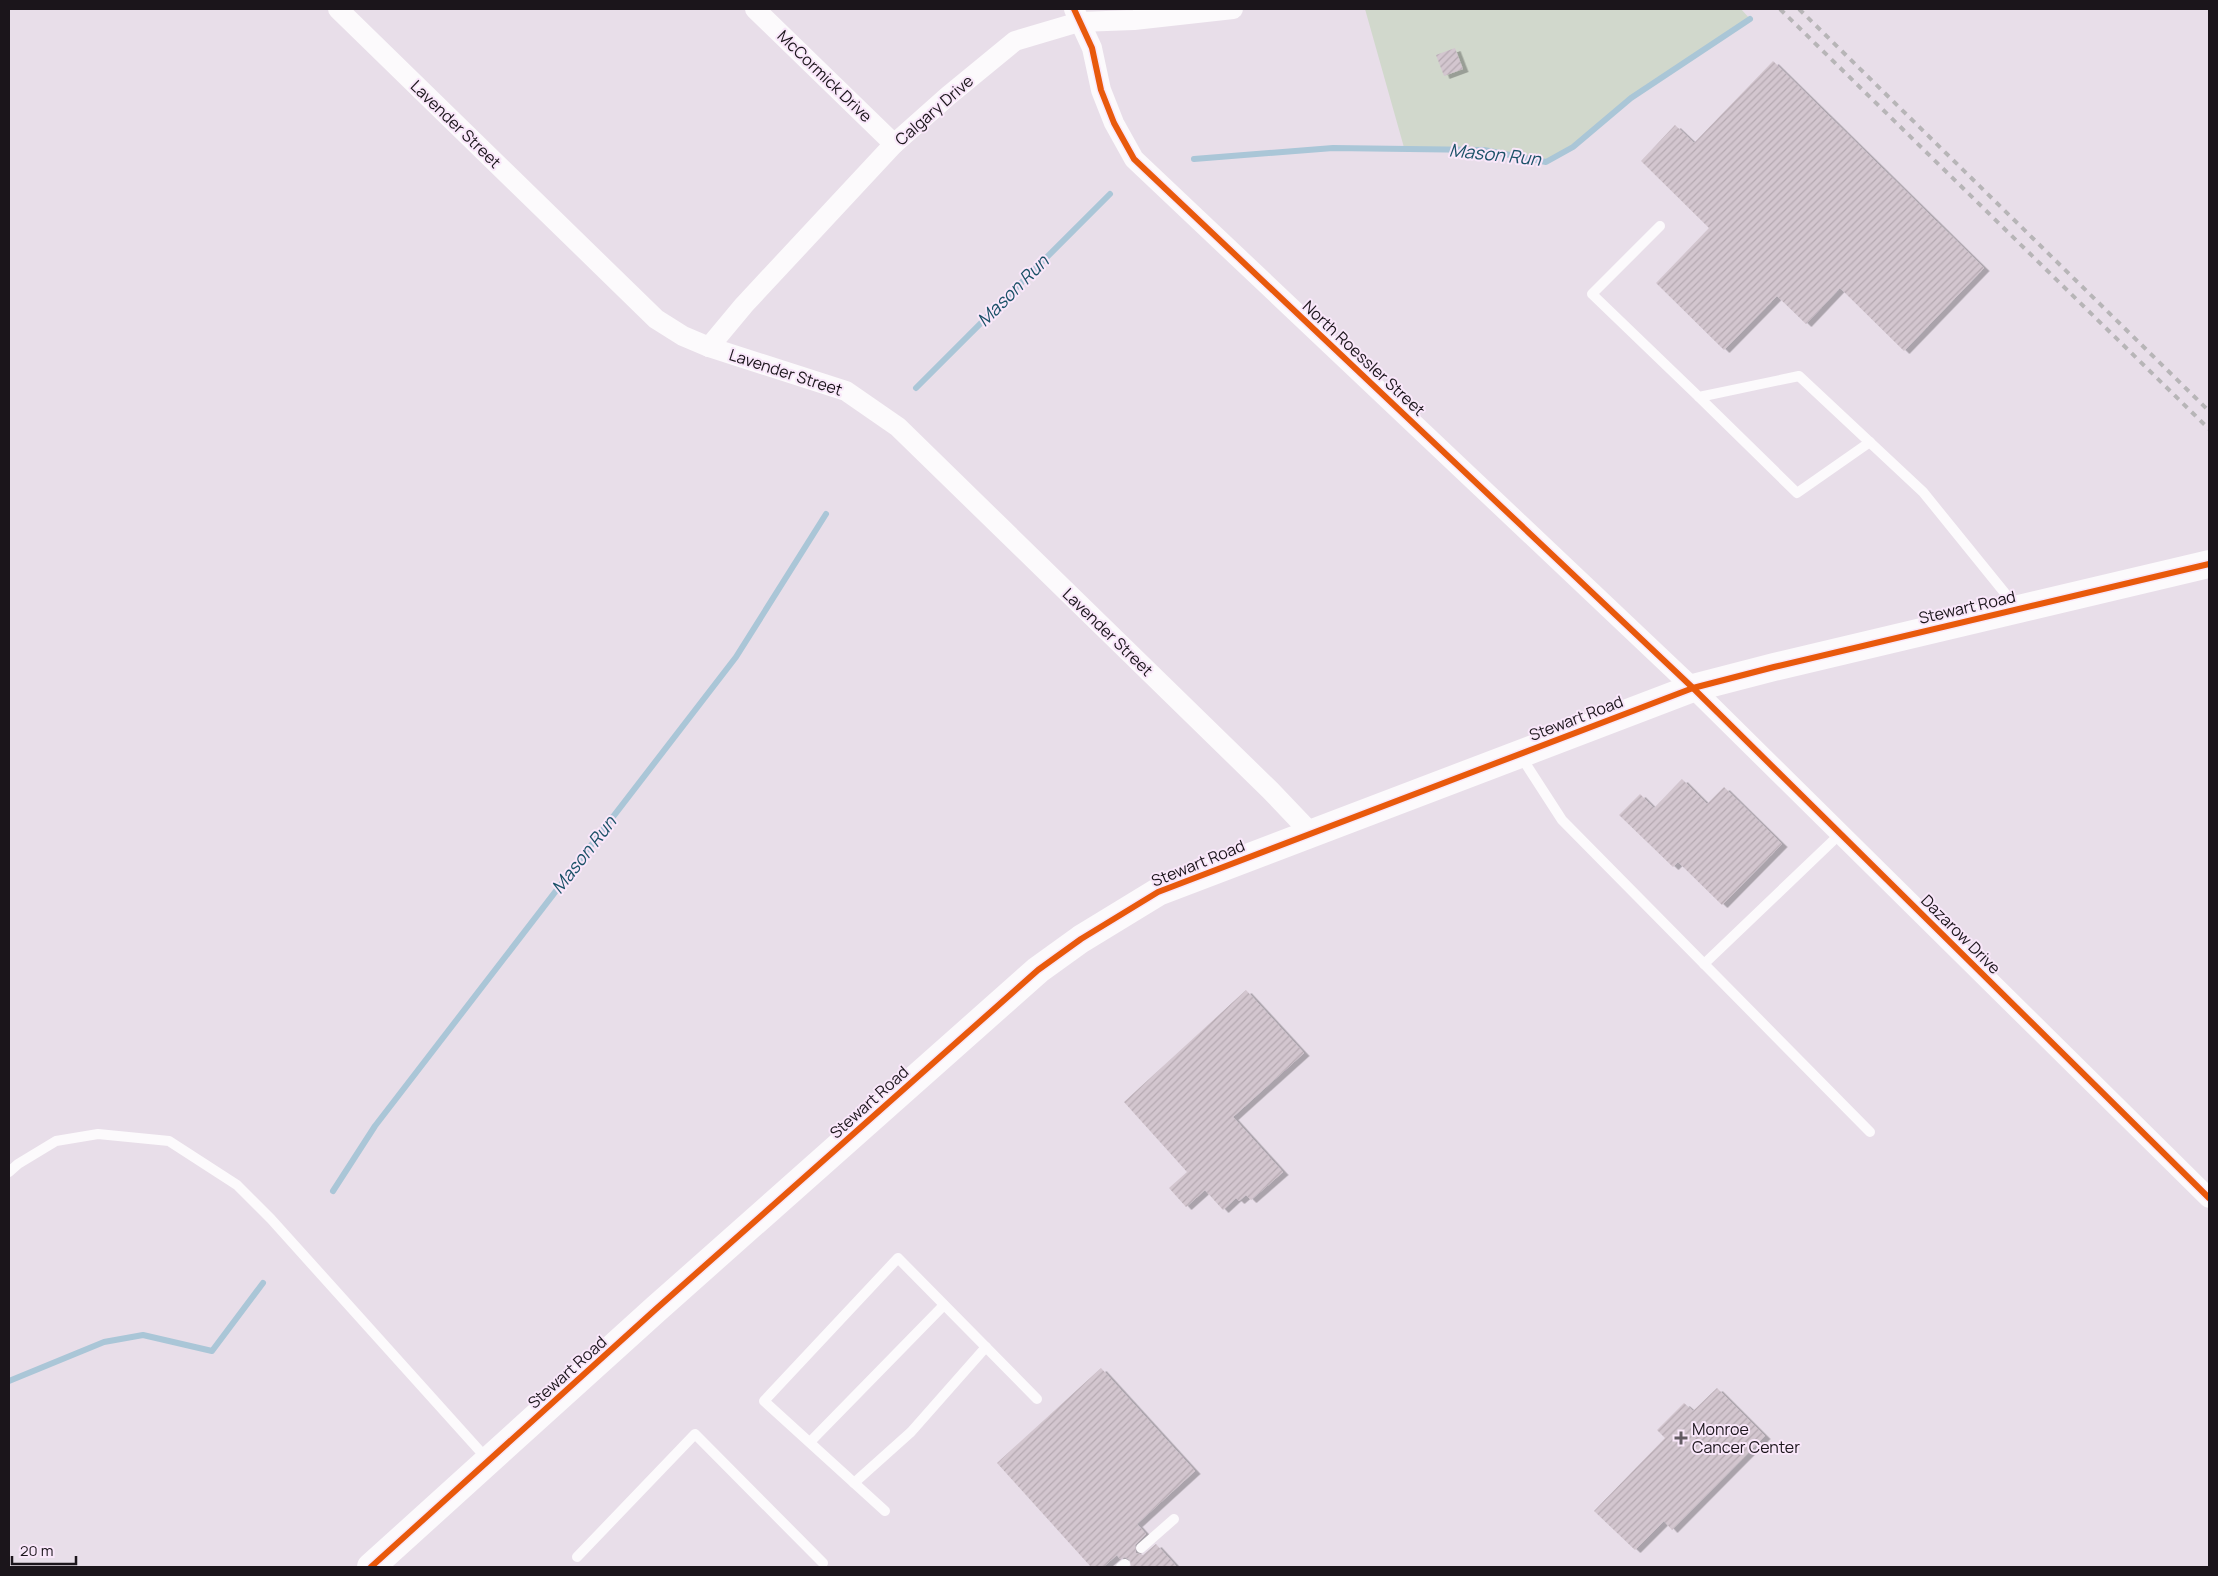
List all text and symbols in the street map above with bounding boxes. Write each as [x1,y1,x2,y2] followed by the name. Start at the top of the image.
[773,25,877,127] street label: McCormick Drive
[890,70,978,150] street label: Calgary Drive
[406,75,506,173] street label: Lavender Street
[1448,137,1544,171] water label: Mason Run
[971,248,1054,331] water label: Mason Run
[1298,295,1430,421] street label: North Roessler Street
[727,343,845,401] street label: Lavender Street
[1058,583,1158,681] street label: Lavender Street
[1916,585,2018,629] street label: Stewart Road
[1526,690,1626,746] street label: Stewart Road
[545,810,622,898] water label: Mason Run
[1148,834,1248,892] street label: Stewart Road
[1916,889,2006,979] street label: Dazarow Drive
[825,1061,913,1143] street label: Stewart Road
[523,1331,611,1413] street label: Stewart Road
[1692,1418,1800,1458] place label: Monroe Cancer Center
[1674,1431,1688,1445] marker: Monroe Cancer Center
[12,1534,76,1566] scale bar
[20,1540,53,1561] text: 20 m

